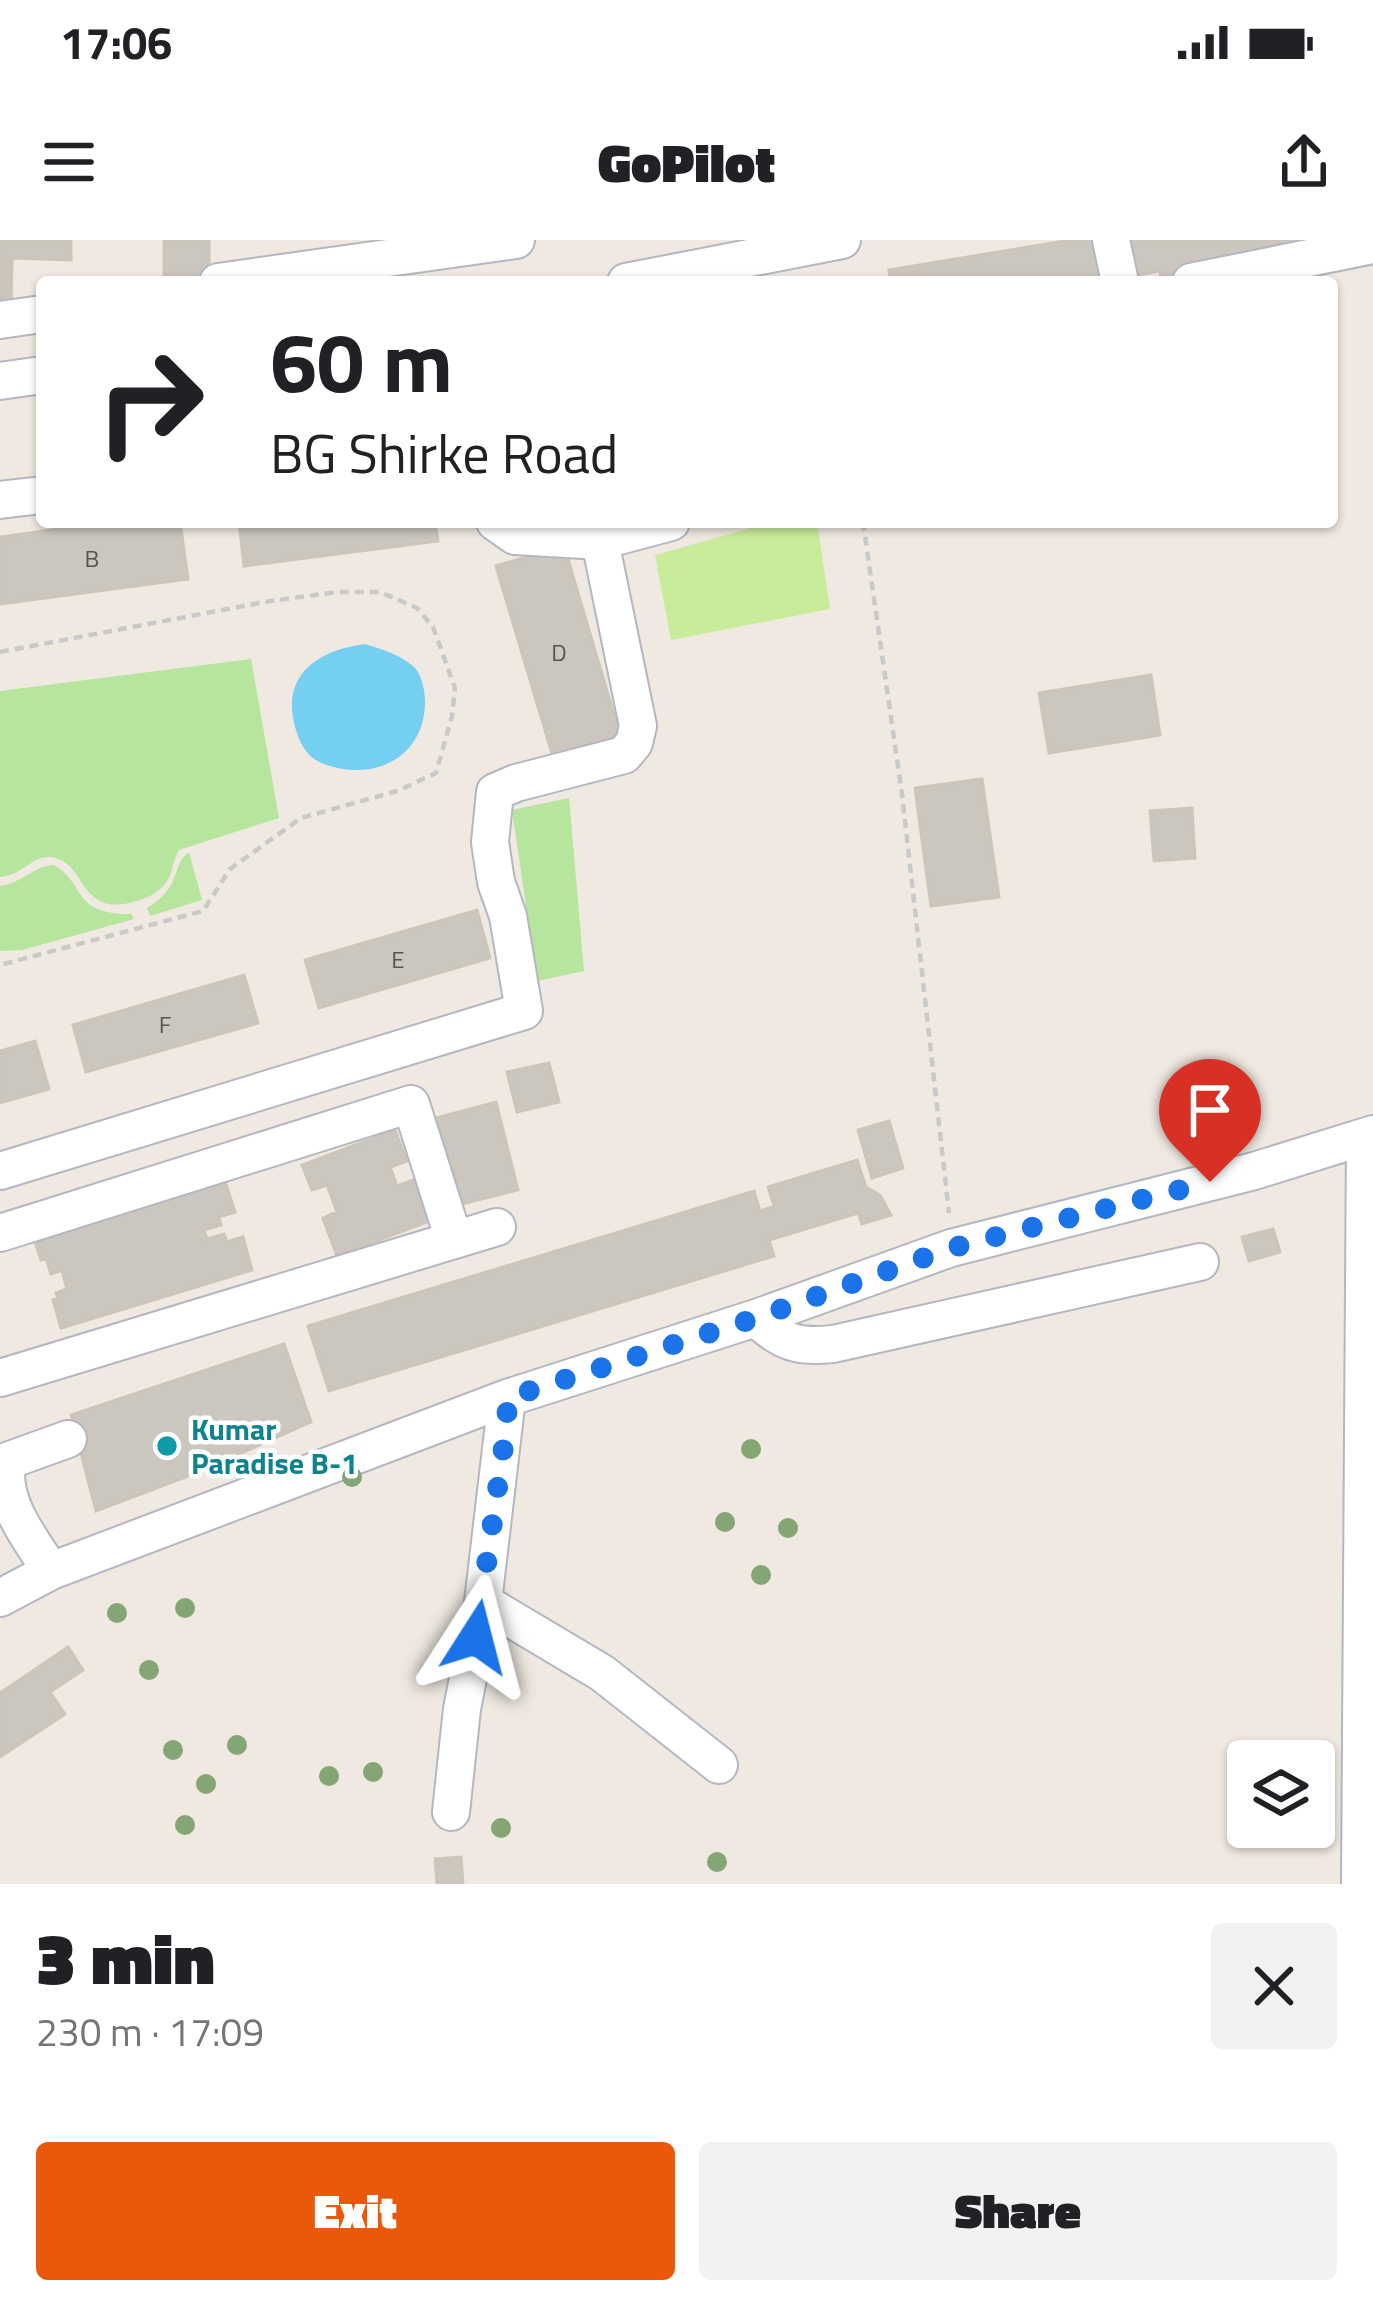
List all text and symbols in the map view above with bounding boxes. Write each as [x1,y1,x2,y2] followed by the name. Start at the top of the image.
[60,8,172,76] text: 17:06
[598,121,775,203] text: GoPilot
[36,129,102,195] icon: menu
[1271,129,1337,195] icon: share
[270,297,453,425] text: 60 m
[72,324,228,480] icon: right
[270,412,618,494] text: BG Shirke Road
[85,540,99,576] house number: B
[551,634,567,670] house number: D
[391,941,405,977] house number: E
[159,1006,171,1042] house number: F
[1159,1059,1261,1182] pin
[1177,1077,1243,1143] icon: arrive
[191,1406,358,1486] place label: Kumar Paradise B-1
[154,1433,180,1459] marker: Kumar Paradise B-1
[413,1574,539,1700] position arrow
[1227,1740,1335,1848] map controls
[1227,1740,1335,1848] button: layers
[36,1902,215,2012] text: 3 min
[1211,1923,1337,2049] button: close
[36,2002,264,2061] text: 230 m · 17:09
[36,2142,675,2280] button: Exit
[699,2142,1337,2280] button: Share

